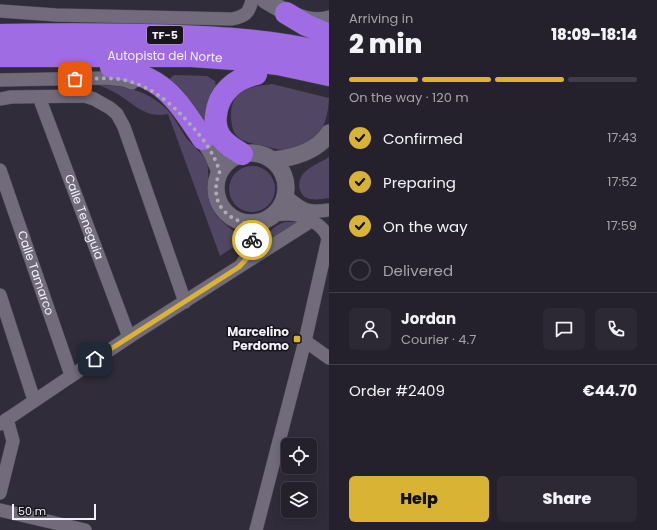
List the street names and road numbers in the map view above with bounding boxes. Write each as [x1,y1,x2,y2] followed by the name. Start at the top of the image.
[147,26,183,44] road number: TF-5
[107,47,223,66] street label: Autopista del Norte
[61,172,108,262] street label: Calle Teneguia
[14,228,59,318] street label: Calle Tamarco

